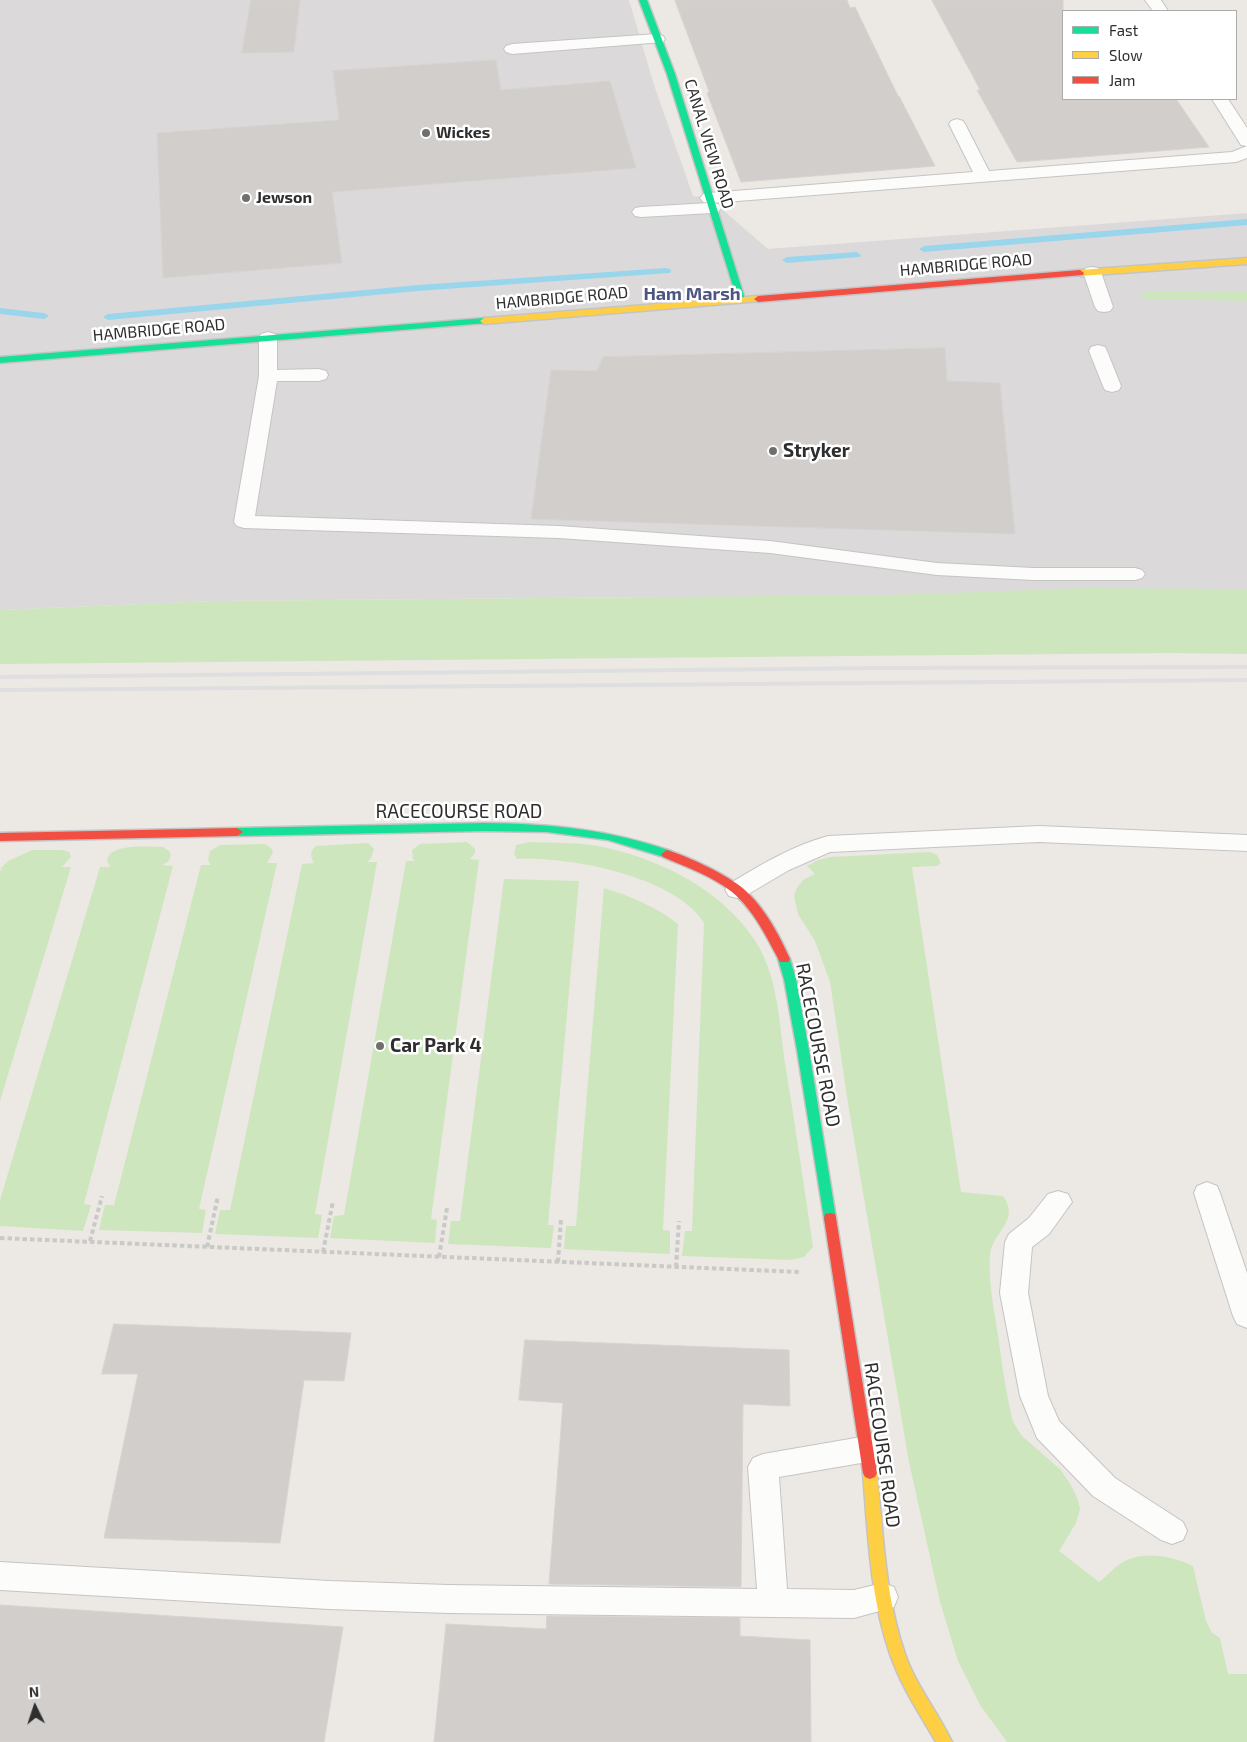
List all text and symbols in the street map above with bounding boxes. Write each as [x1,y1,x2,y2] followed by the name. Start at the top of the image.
[1062,10,1237,100] legend
[1109,21,1138,39] text: Fast
[1109,46,1143,64] text: Slow
[1109,71,1135,89] text: Jam
[680,77,738,211] street label: CANAL VIEW ROAD
[436,123,490,143] place label: Wickes
[420,127,432,139] marker: Wickes
[256,188,312,208] place label: Jewson
[240,192,252,204] marker: Jewson
[899,250,1033,280] street label: HAMBRIDGE ROAD
[495,283,629,313] street label: HAMBRIDGE ROAD
[643,283,741,305] district label: Ham Marsh
[92,315,226,345] street label: HAMBRIDGE ROAD
[783,440,850,462] place label: Stryker
[767,445,779,457] marker: Stryker
[376,801,542,823] street label: RACECOURSE ROAD
[791,961,845,1129] street label: RACECOURSE ROAD
[390,1035,482,1057] place label: Car Park 4
[374,1040,386,1052] marker: Car Park 4
[859,1361,905,1529] street label: RACECOURSE ROAD
[10,1682,60,1732] north arrow
[28,1683,40,1700] text: N

